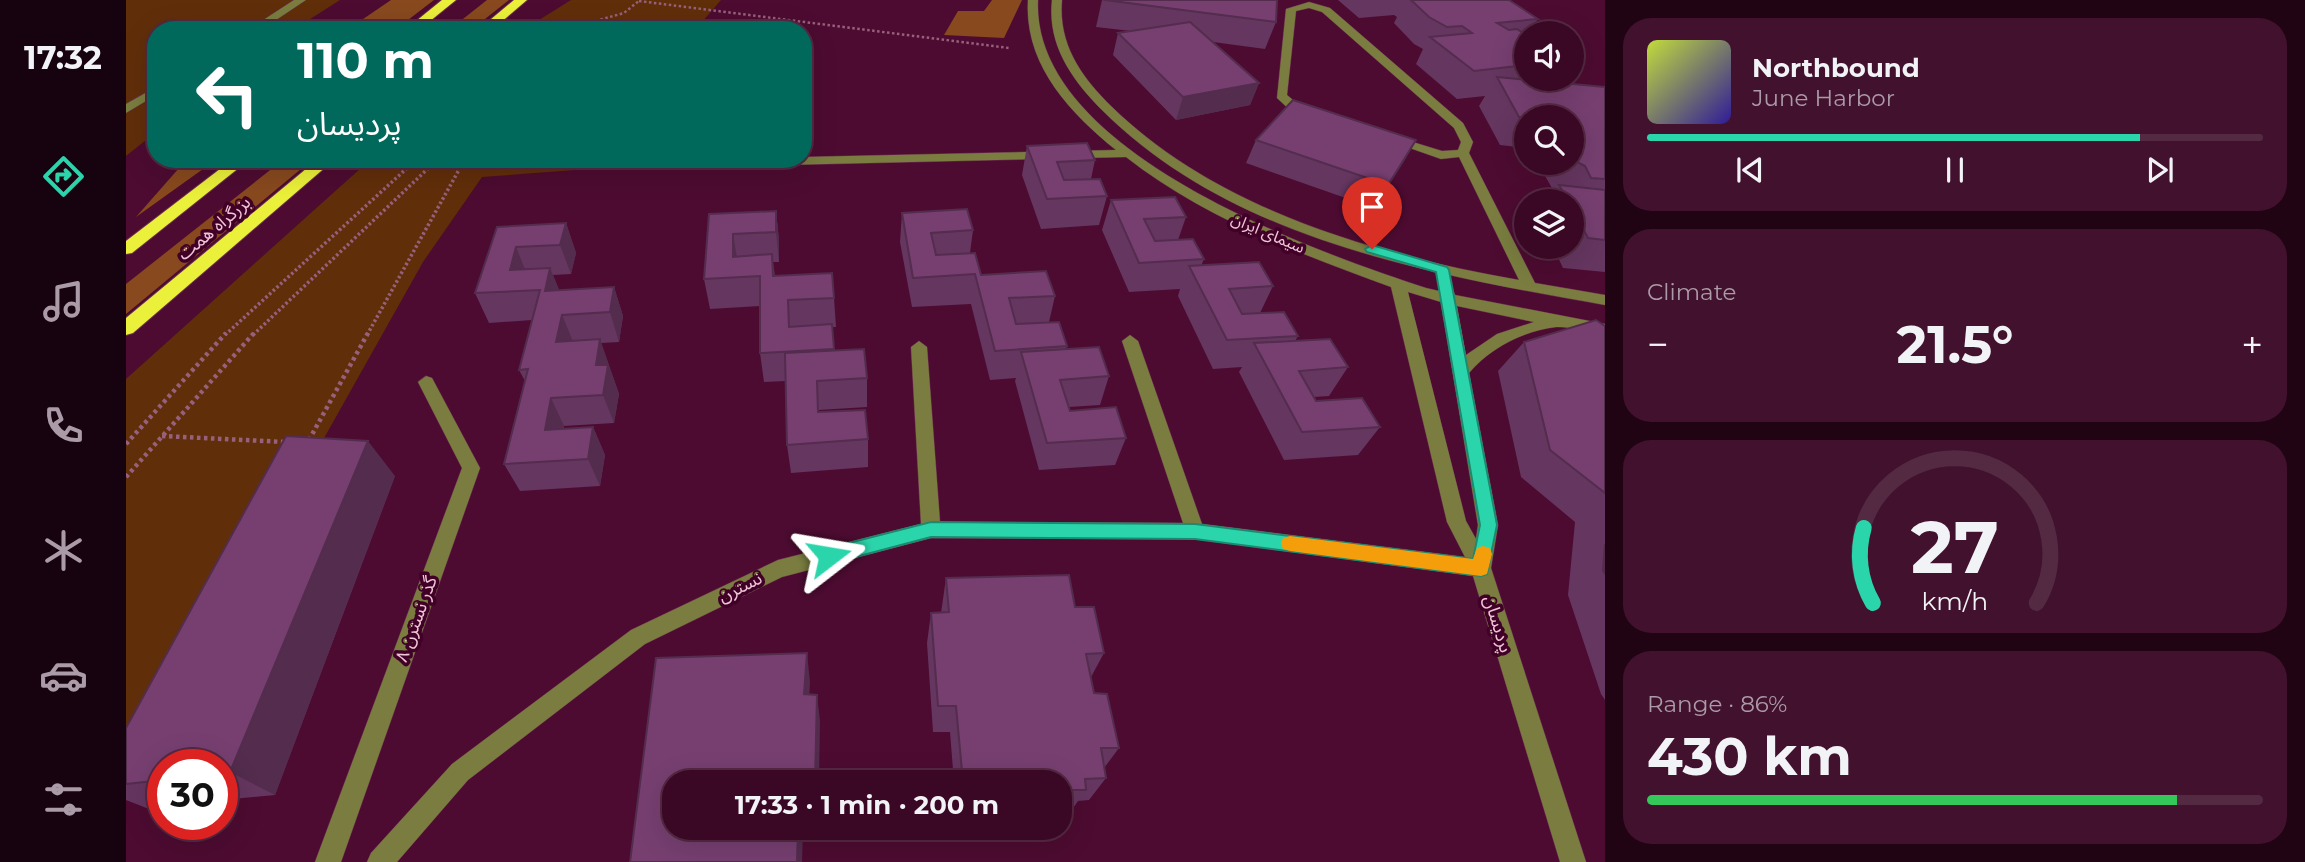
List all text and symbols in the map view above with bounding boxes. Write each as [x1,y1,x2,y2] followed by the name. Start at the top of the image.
[1514,21,1584,259] map controls
[1514,21,1584,91] button: sound
[297,31,434,90] text: 110 m
[24,38,102,77] text: 17:32
[182,49,273,140] icon: left
[1752,52,1920,84] text: Northbound
[1752,84,1895,112] text: June Harbor
[297,104,402,143] text: پردیسان
[1514,105,1584,175] button: search
[1731,151,1769,189] icon: previous
[1936,151,1974,189] icon: pause
[2141,151,2179,189] icon: next
[39,152,88,201] icon: directions
[1342,177,1402,249] pin
[1353,188,1391,226] icon: arrive
[1514,189,1584,259] button: layers
[173,191,255,265] street label: بزرگراه همت
[1228,209,1308,257] street label: سیمای ایران
[39,277,88,326] icon: music
[1647,278,1736,306] text: Climate
[1896,313,2014,376] text: 21.5°
[1647,321,1669,368] text: −
[2241,321,2263,368] text: +
[39,401,88,450] icon: phone
[1911,503,1999,591] text: 27
[792,519,866,593] position arrow
[39,526,88,575] icon: climate
[714,567,766,607] street label: نسترن
[390,573,442,665] street label: گذر نسترن ۸
[1922,585,1988,615] text: km/h
[1479,593,1517,655] street label: پردیسان
[39,651,88,700] icon: car
[1647,690,1787,718] text: Range · 86%
[1647,725,1852,788] text: 430 km
[147,749,238,840] speed limit sign: 30
[39,775,88,824] icon: filters
[735,789,999,821] text: 17:33 · 1 min · 200 m

